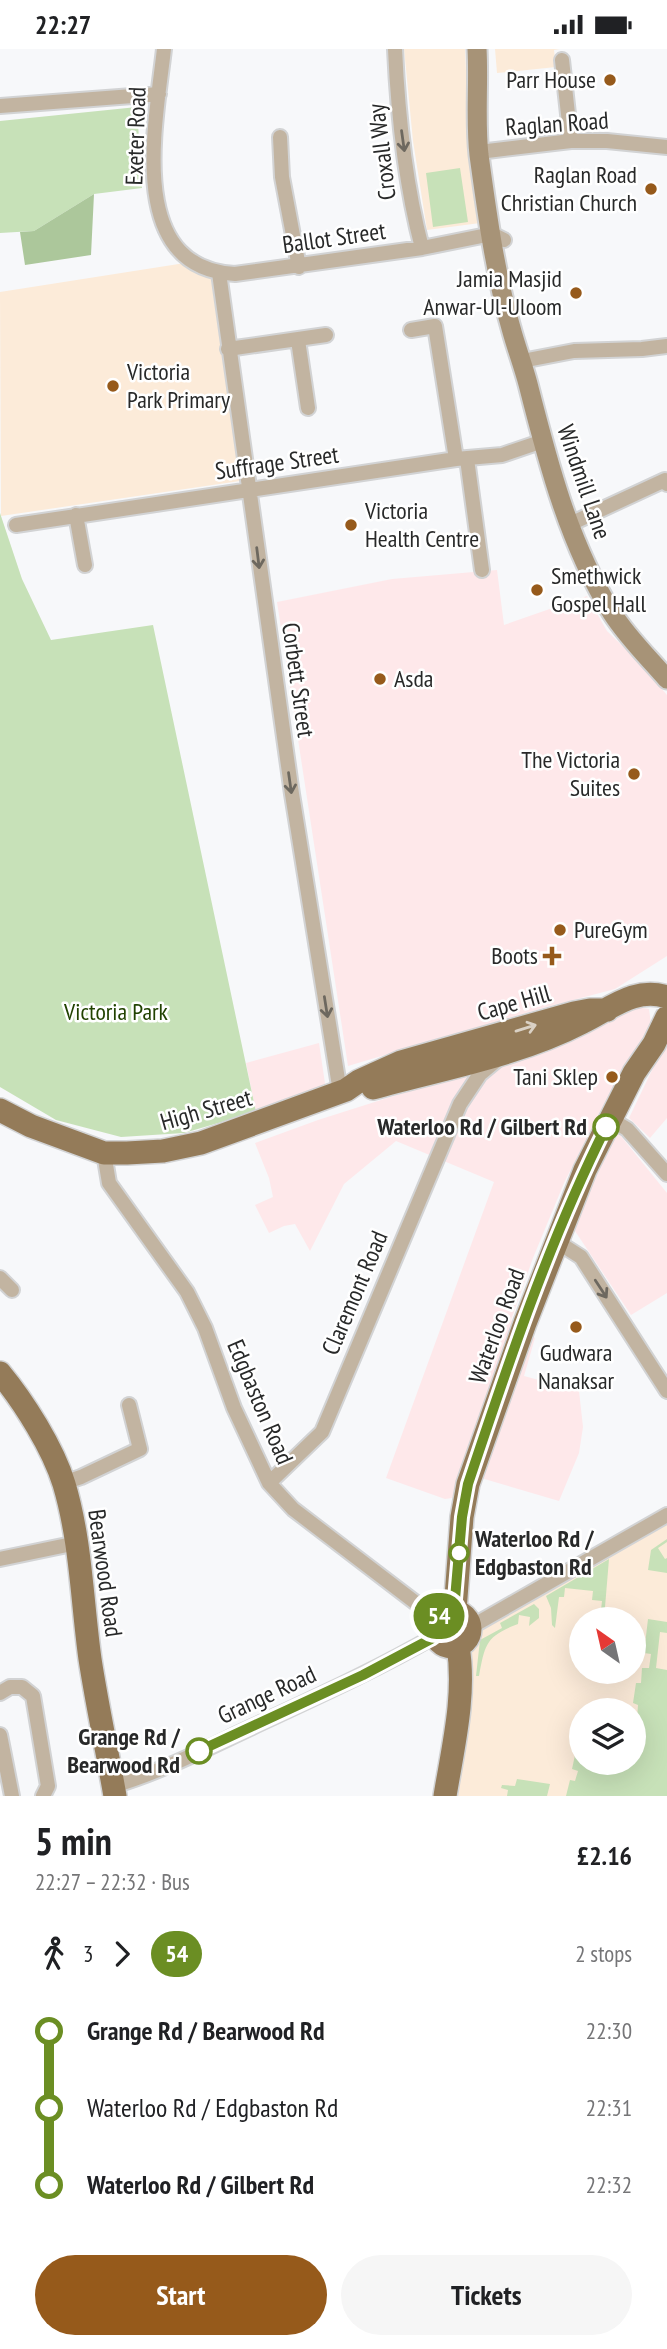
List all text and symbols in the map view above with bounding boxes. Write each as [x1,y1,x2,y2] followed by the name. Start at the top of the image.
[35,8,91,41] text: 22:27
[506,64,596,95] place label: Parr House
[602,72,618,88] marker: Parr House
[118,86,153,186] street label: Exeter Road
[360,102,403,202] street label: Croxall Way
[504,104,610,143] street label: Raglan Road
[397,129,410,152] one-way arrow
[501,159,637,218] place label: Raglan Road Christian Church
[643,181,659,197] marker: Raglan Road Christian Church
[280,215,388,260] street label: Ballot Street
[423,263,562,322] place label: Jamia Masjid Anwar-Ul-Uloom
[568,285,584,301] marker: Jamia Masjid Anwar-Ul-Uloom
[126,356,230,415] place label: Victoria Park Primary
[105,378,121,394] marker: Victoria Park Primary
[550,421,619,543] street label: Windmill Lane
[213,438,341,487] street label: Suffrage Street
[364,495,479,554] place label: Victoria Health Centre
[343,517,359,533] marker: Victoria Health Centre
[252,546,265,568] one-way arrow
[551,560,646,619] place label: Smethwick Gospel Hall
[529,582,545,598] marker: Smethwick Gospel Hall
[275,621,322,740] street label: Corbett Street
[394,663,433,694] place label: Asda
[372,671,388,687] marker: Asda
[521,744,620,803] place label: The Victoria Suites
[626,766,642,782] marker: The Victoria Suites
[284,771,297,794] one-way arrow
[574,914,648,945] place label: PureGym
[552,922,568,938] marker: PureGym
[491,940,538,971] place label: Boots
[544,948,560,964] marker: Boots
[474,977,555,1028] street label: Cape Hill
[63,996,169,1027] park label: Victoria Park
[320,996,333,1018] one-way arrow
[515,1020,537,1033] one-way arrow
[513,1061,598,1092] place label: Tani Sklep
[604,1069,620,1085] marker: Tani Sklep
[157,1082,256,1137] street label: High Street
[376,1111,587,1142] place label: Waterloo Rd / Gilbert Rd
[593,1114,619,1140] marker: Waterloo Rd / Gilbert Rd
[315,1226,395,1360] street label: Claremont Road
[461,1264,532,1388] street label: Waterloo Road
[595,1279,609,1299] one-way arrow
[568,1319,584,1335] marker: Gudwara Nanaksar
[220,1335,301,1469] street label: Edgbaston Road
[538,1337,615,1396] place label: Gudwara Nanaksar
[81,1507,130,1639] street label: Bearwood Road
[474,1523,594,1582] place label: Waterloo Rd / Edgbaston Rd
[449,1543,469,1563] marker: Waterloo Rd / Edgbaston Rd
[408,1593,471,1639] line badge: 54
[428,1600,450,1631] text: 54
[569,1607,646,1683] north arrow
[569,1607,646,1775] map controls
[213,1658,321,1731] street label: Grange Road
[569,1698,646,1775] button: layers
[67,1721,181,1780] place label: Grange Rd / Bearwood Rd
[186,1738,212,1764] marker: Grange Rd / Bearwood Rd
[35,1816,112,1865] text: 5 min
[577,1839,632,1872] text: £2.16
[35,1867,190,1896] text: 22:27 – 22:32 · Bus
[35,1935,73,1973] icon: walk
[103,1935,141,1973] icon: forward
[165,1938,188,1969] text: 54
[83,1939,93,1968] text: 3
[575,1939,632,1968] text: 2 stops
[87,2014,325,2047] text: Grange Rd / Bearwood Rd
[586,2016,632,2045] text: 22:30
[87,2091,338,2124] text: Waterloo Rd / Edgbaston Rd
[586,2093,632,2122] text: 22:31
[87,2168,314,2201] text: Waterloo Rd / Gilbert Rd
[586,2170,632,2199] text: 22:32
[35,2255,327,2335] button: Start
[341,2255,632,2335] button: Tickets

